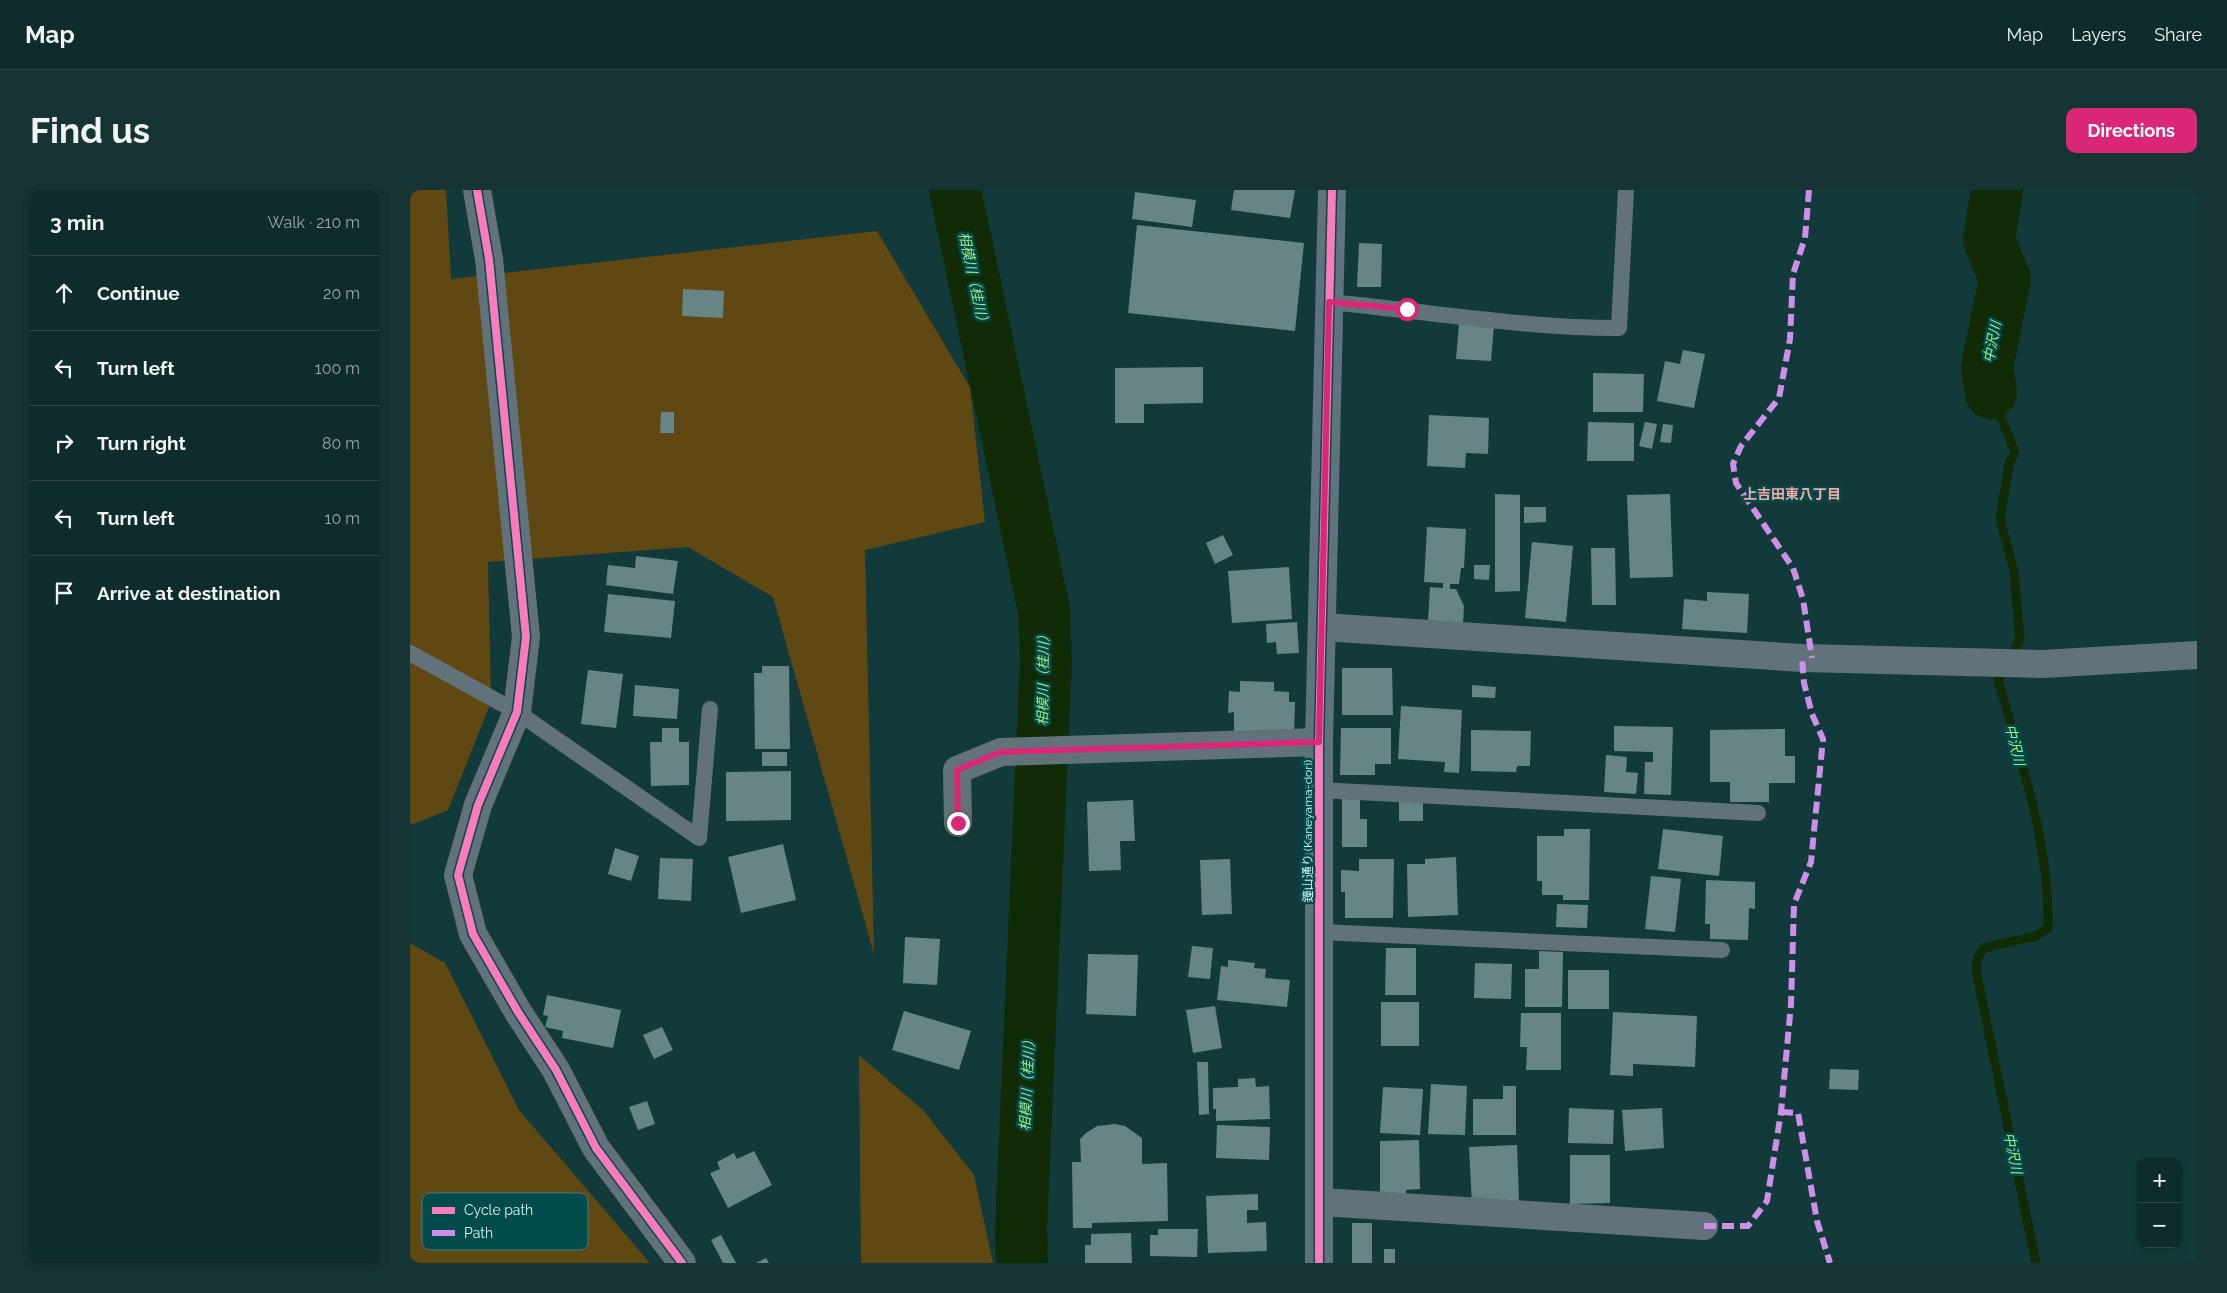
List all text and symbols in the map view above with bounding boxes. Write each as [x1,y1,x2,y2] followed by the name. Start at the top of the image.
[25,20,75,49] text: Map
[2007,24,2043,45] text: Map
[2071,24,2126,45] text: Layers
[2154,24,2202,45] text: Share
[2066,108,2197,153] button: Directions
[30,110,150,151] text: Find us
[50,210,104,235] text: 3 min
[268,213,360,232] text: Walk · 210 m
[956,230,992,330] water label: 相模川（桂川）
[50,279,78,307] icon: ahead
[97,282,180,304] text: Continue
[323,284,360,303] text: 20 m
[1396,298,1419,321] route start
[1980,318,2004,364] water label: 中沢川
[50,354,78,382] icon: left
[97,357,174,379] text: Turn left
[315,359,360,378] text: 100 m
[50,429,78,457] icon: right
[97,432,186,454] text: Turn right
[322,434,360,453] text: 80 m
[1743,486,1841,502] district label: 上吉田東八丁目
[50,504,78,532] icon: left
[97,507,174,529] text: Turn left
[325,509,360,528] text: 10 m
[50,579,78,607] icon: arrive
[97,582,281,604] text: Arrive at destination
[1034,628,1052,726] water label: 相模川（桂川）
[2002,723,2028,769] water label: 中沢川
[1301,760,1315,902] street label: 鐘山通り (Kaneyama-dori)
[947,812,970,835] route end
[1016,1033,1038,1131] water label: 相模川（桂川）
[2001,1131,2026,1177] water label: 中沢川
[2137,1158,2182,1248] map controls
[2137,1158,2182,1203] button: +
[422,1193,588,1250] legend
[464,1202,533,1218] text: Cycle path
[2137,1203,2182,1248] button: −
[464,1225,493,1241] text: Path

